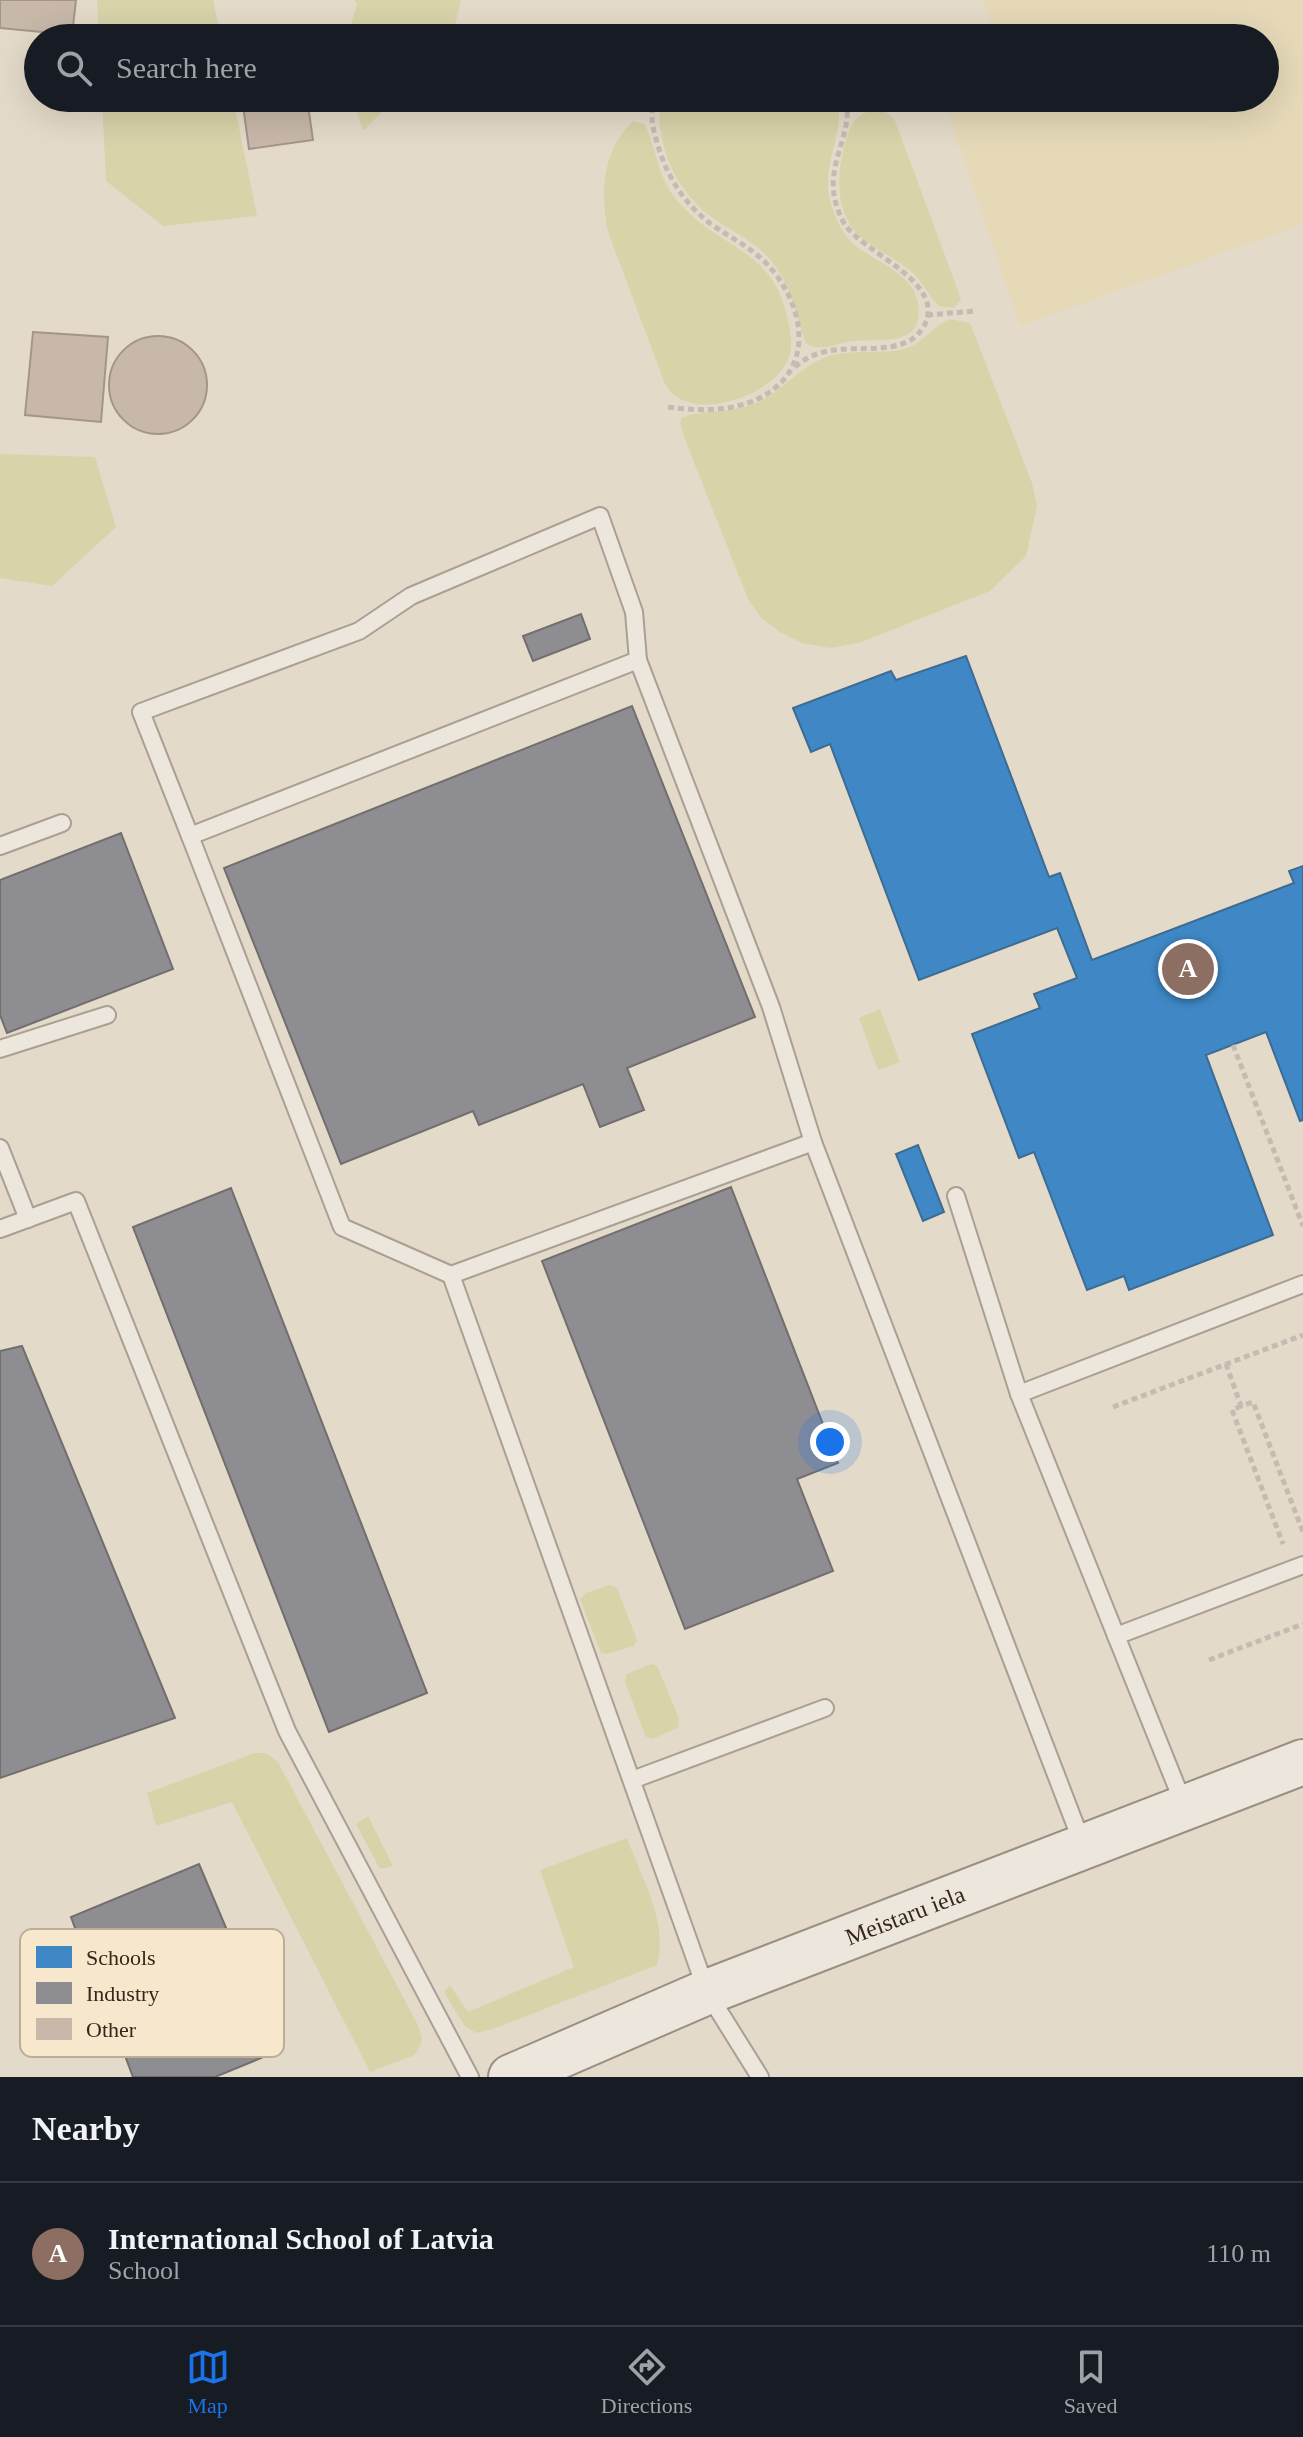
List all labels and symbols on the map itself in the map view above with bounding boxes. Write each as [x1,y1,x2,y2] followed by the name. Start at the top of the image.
[1162,939,1214,999] pin: A
[810,1422,850,1462] your location
[842,1881,969,1950] street label: Meistaru iela
[20,1929,284,2057] legend
[86,1945,156,1970] text: Schools
[86,1981,159,2006] text: Industry
[86,2017,137,2042] text: Other

